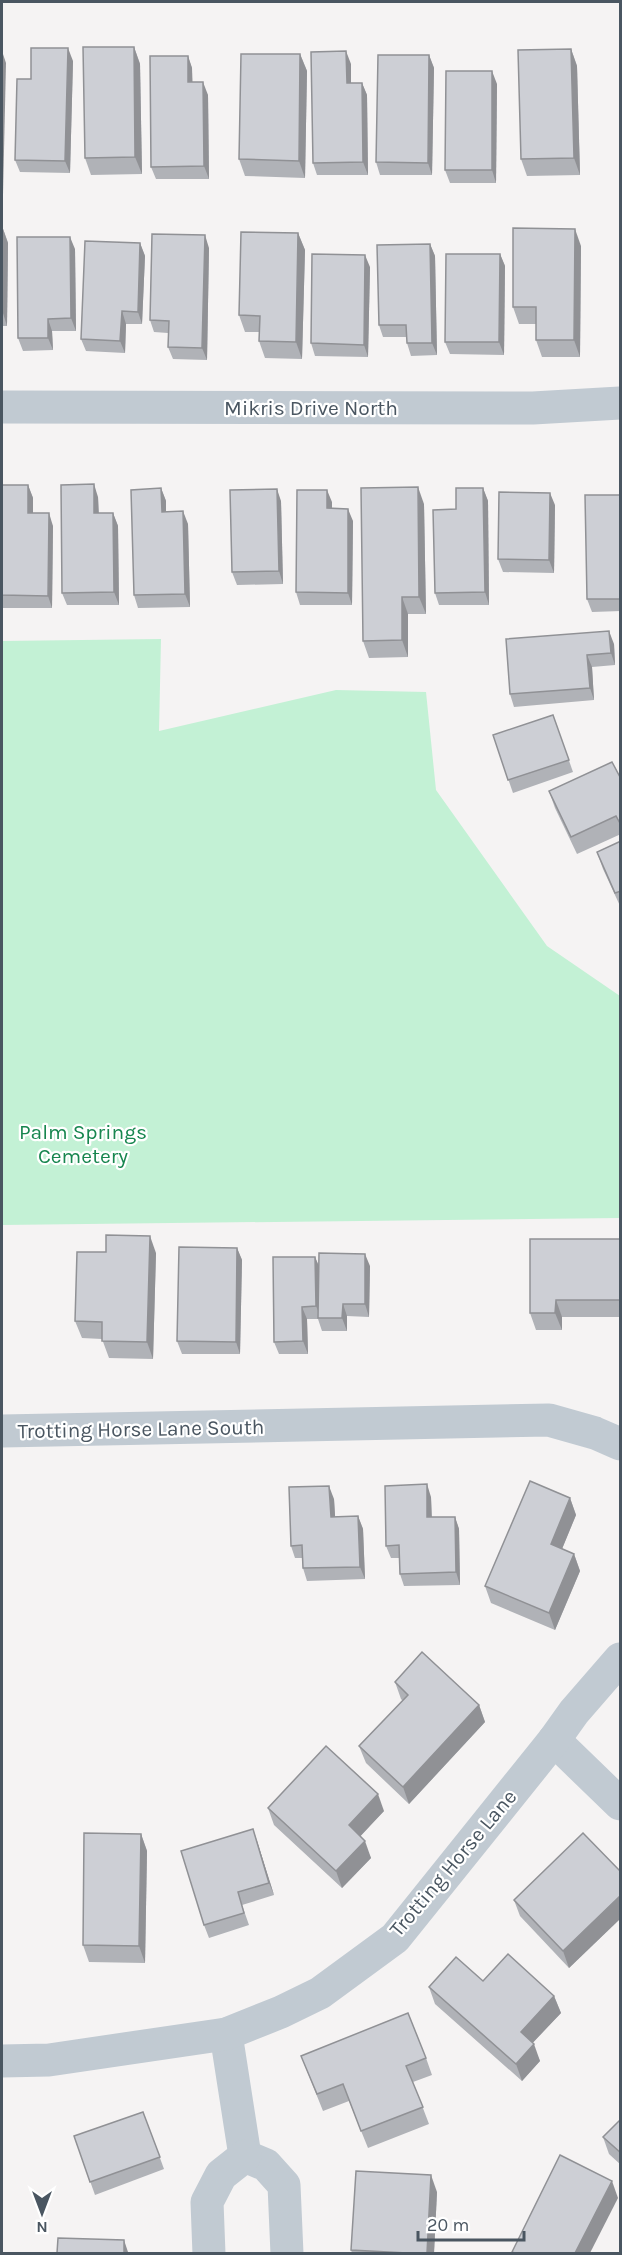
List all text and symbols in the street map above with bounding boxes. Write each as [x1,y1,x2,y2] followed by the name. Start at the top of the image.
[224,396,398,420] street label: Mikris Drive North
[19,1120,147,1168] park label: Palm Springs Cemetery
[17,1415,265,1443] street label: Trotting Horse Lane South
[385,1785,521,1941] street label: Trotting Horse Lane
[12,2183,72,2243] north arrow
[418,2204,524,2242] scale bar
[427,2214,469,2236] text: 20 m
[36,2218,48,2237] text: N

